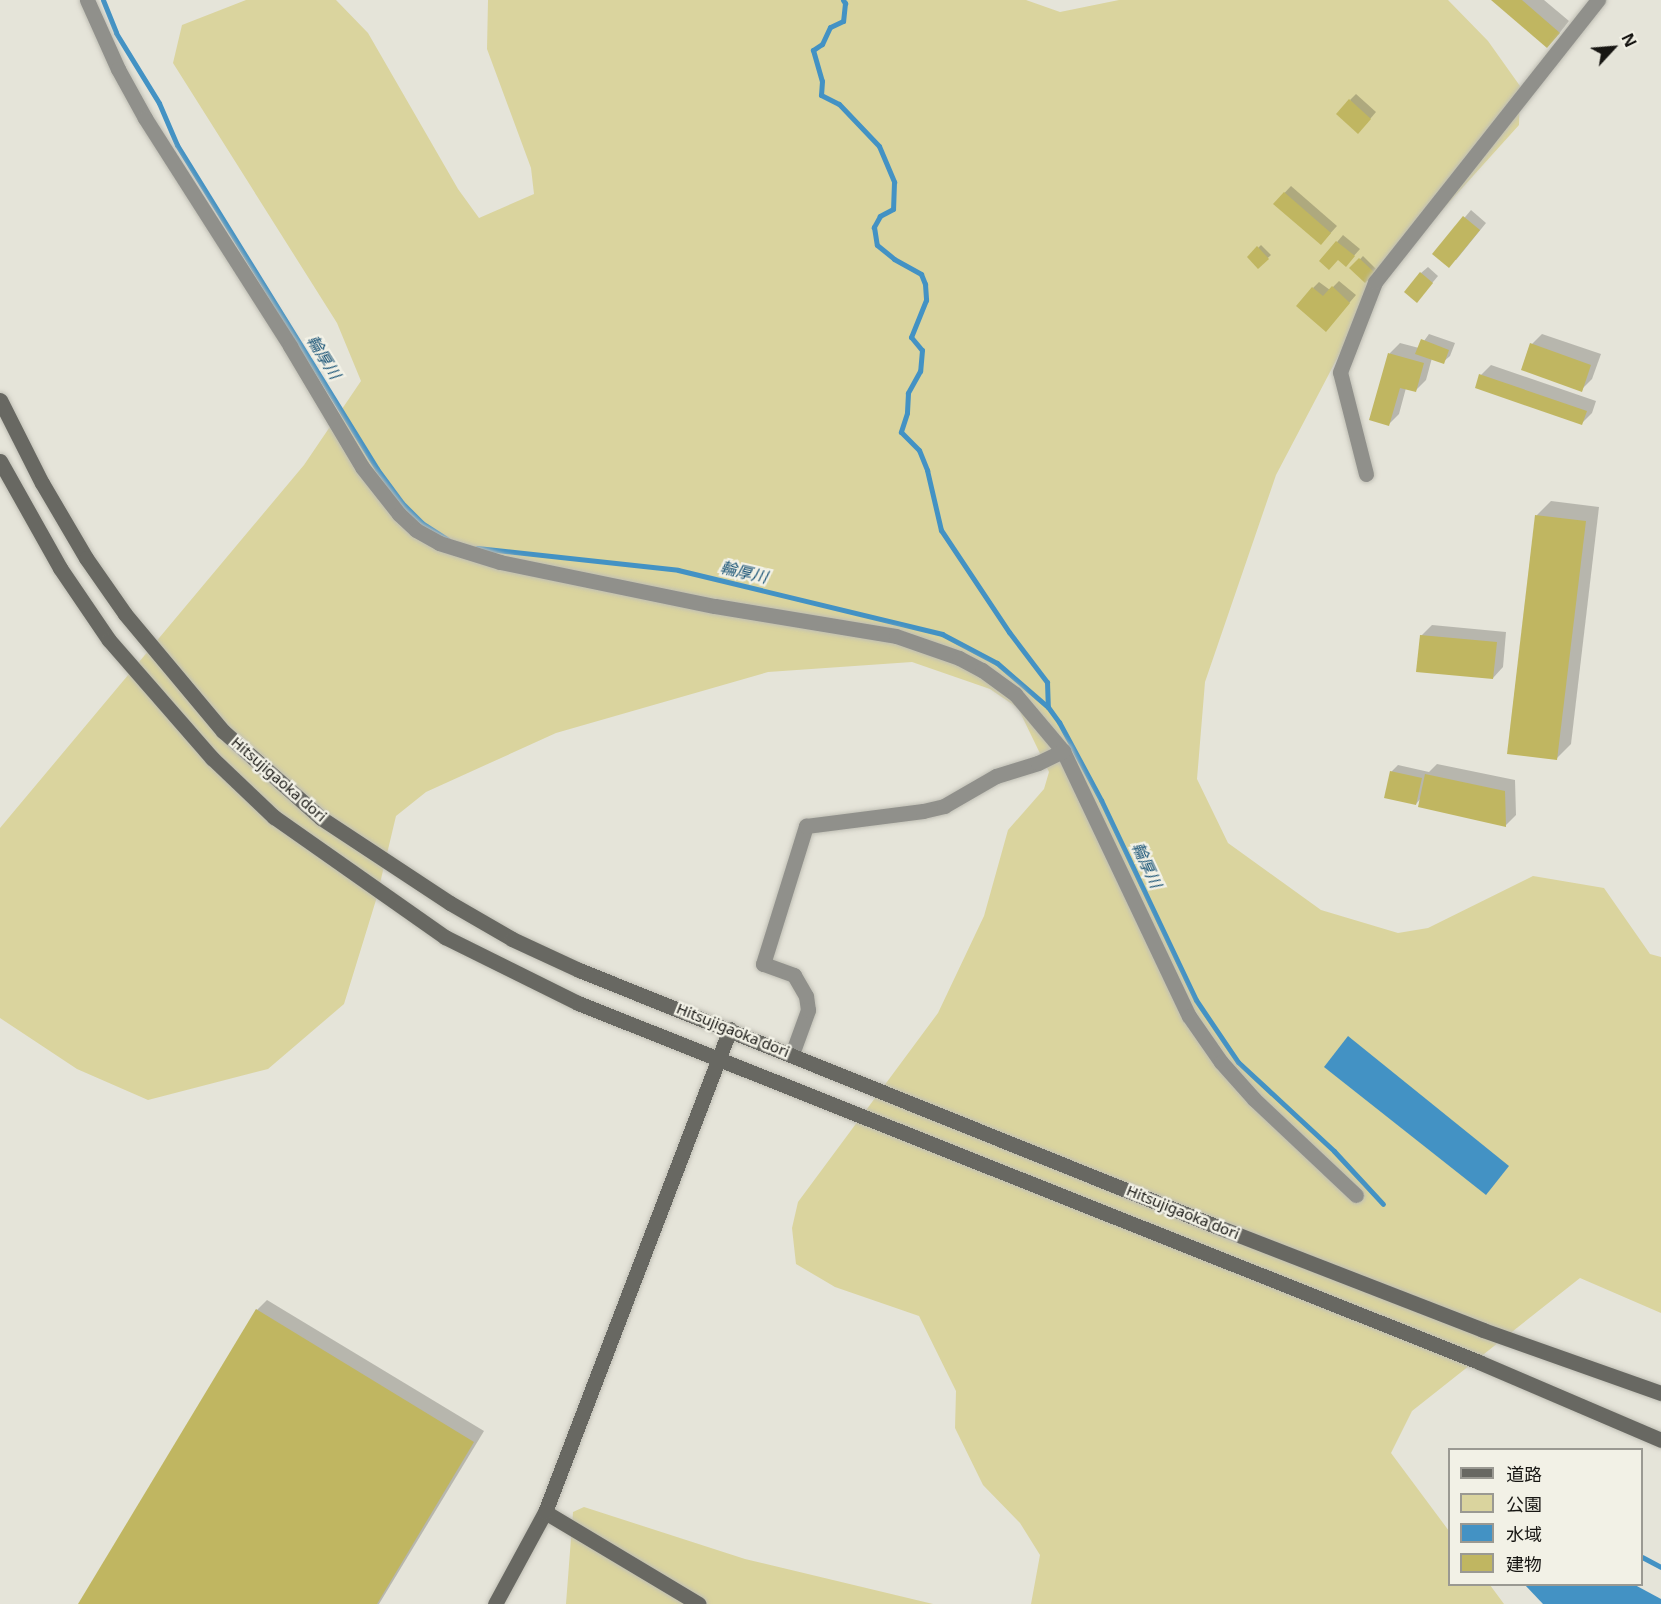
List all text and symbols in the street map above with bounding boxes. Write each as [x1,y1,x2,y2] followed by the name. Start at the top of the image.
[1583,18,1643,78] north arrow
[1616,29,1642,51] text: N
[303,332,345,382] water label: 輪厚川
[718,557,770,587] water label: 輪厚川
[228,733,330,825] street label: Hitsujigaoka dori
[1128,839,1166,891] water label: 輪厚川
[674,999,792,1061] street label: Hitsujigaoka dori
[1124,1181,1242,1243] street label: Hitsujigaoka dori
[1448,1448,1643,1586] legend
[1506,1462,1542,1486] text: 道路
[1506,1492,1542,1516] text: 公園
[1506,1522,1542,1546] text: 水域
[1506,1552,1542,1576] text: 建物

